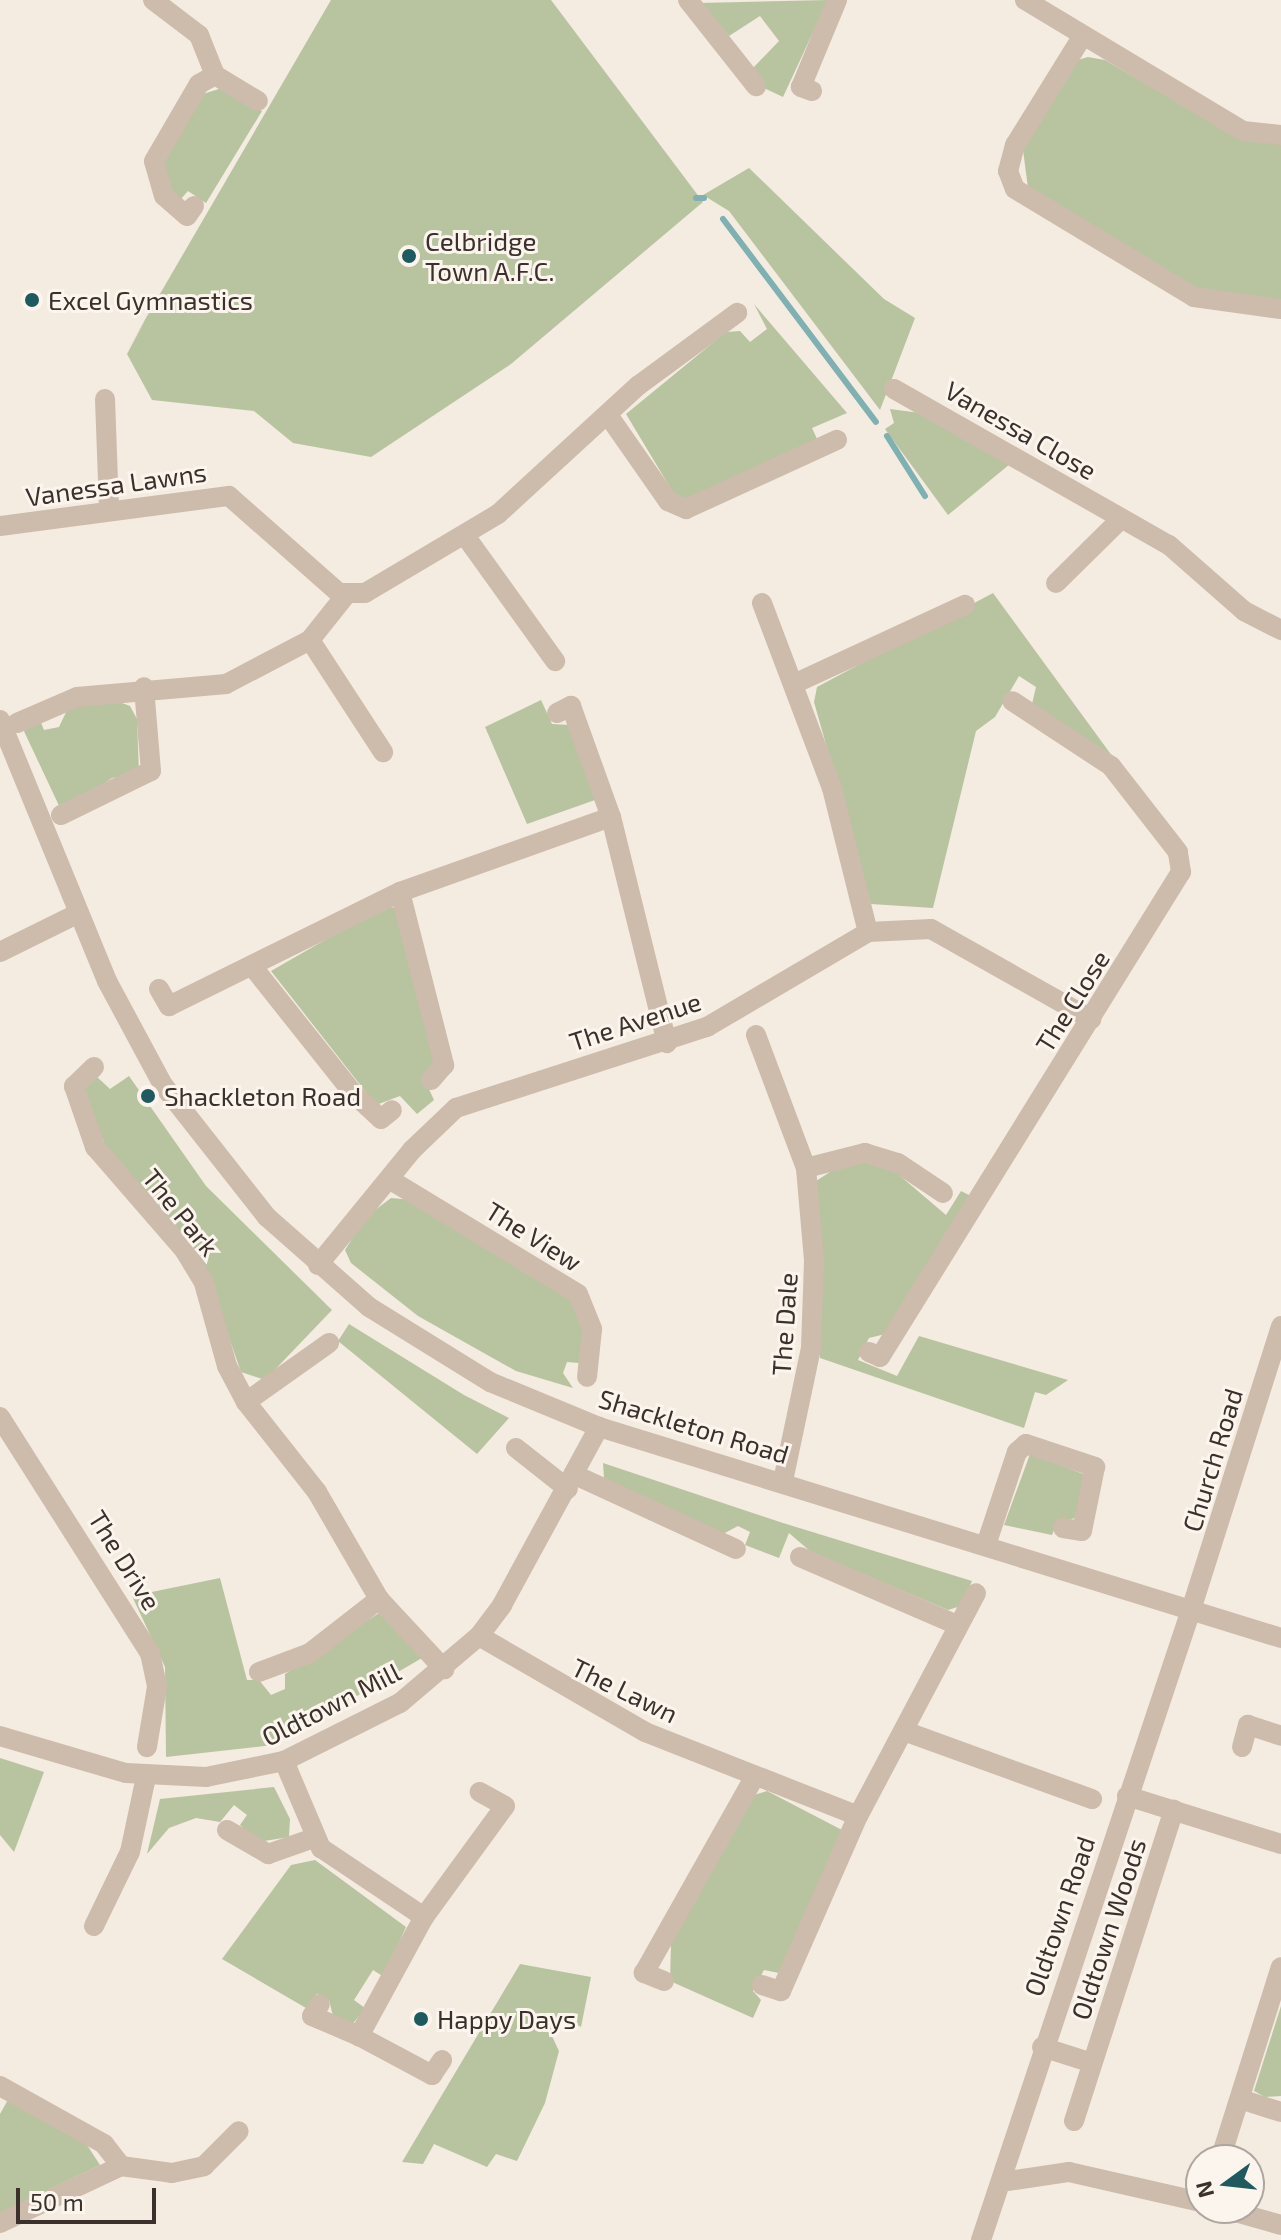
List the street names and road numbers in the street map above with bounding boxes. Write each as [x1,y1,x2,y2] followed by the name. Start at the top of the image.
[940,374,1102,486] street label: Vanessa Close
[24,456,208,512] street label: Vanessa Lawns
[1028,944,1116,1058] street label: The Close
[565,985,705,1057] street label: The Avenue
[136,1162,226,1262] street label: The Park
[480,1194,588,1278] street label: The View
[765,1271,803,1377] street label: The Dale
[595,1382,793,1470] street label: Shackleton Road
[1175,1385,1249,1535] street label: Church Road
[82,1504,168,1616] street label: The Drive
[567,1651,683,1729] street label: The Lawn
[256,1656,406,1752] street label: Oldtown Mill
[1017,1832,1101,2000] street label: Oldtown Road
[1064,1834,1152,2024] street label: Oldtown Woods

